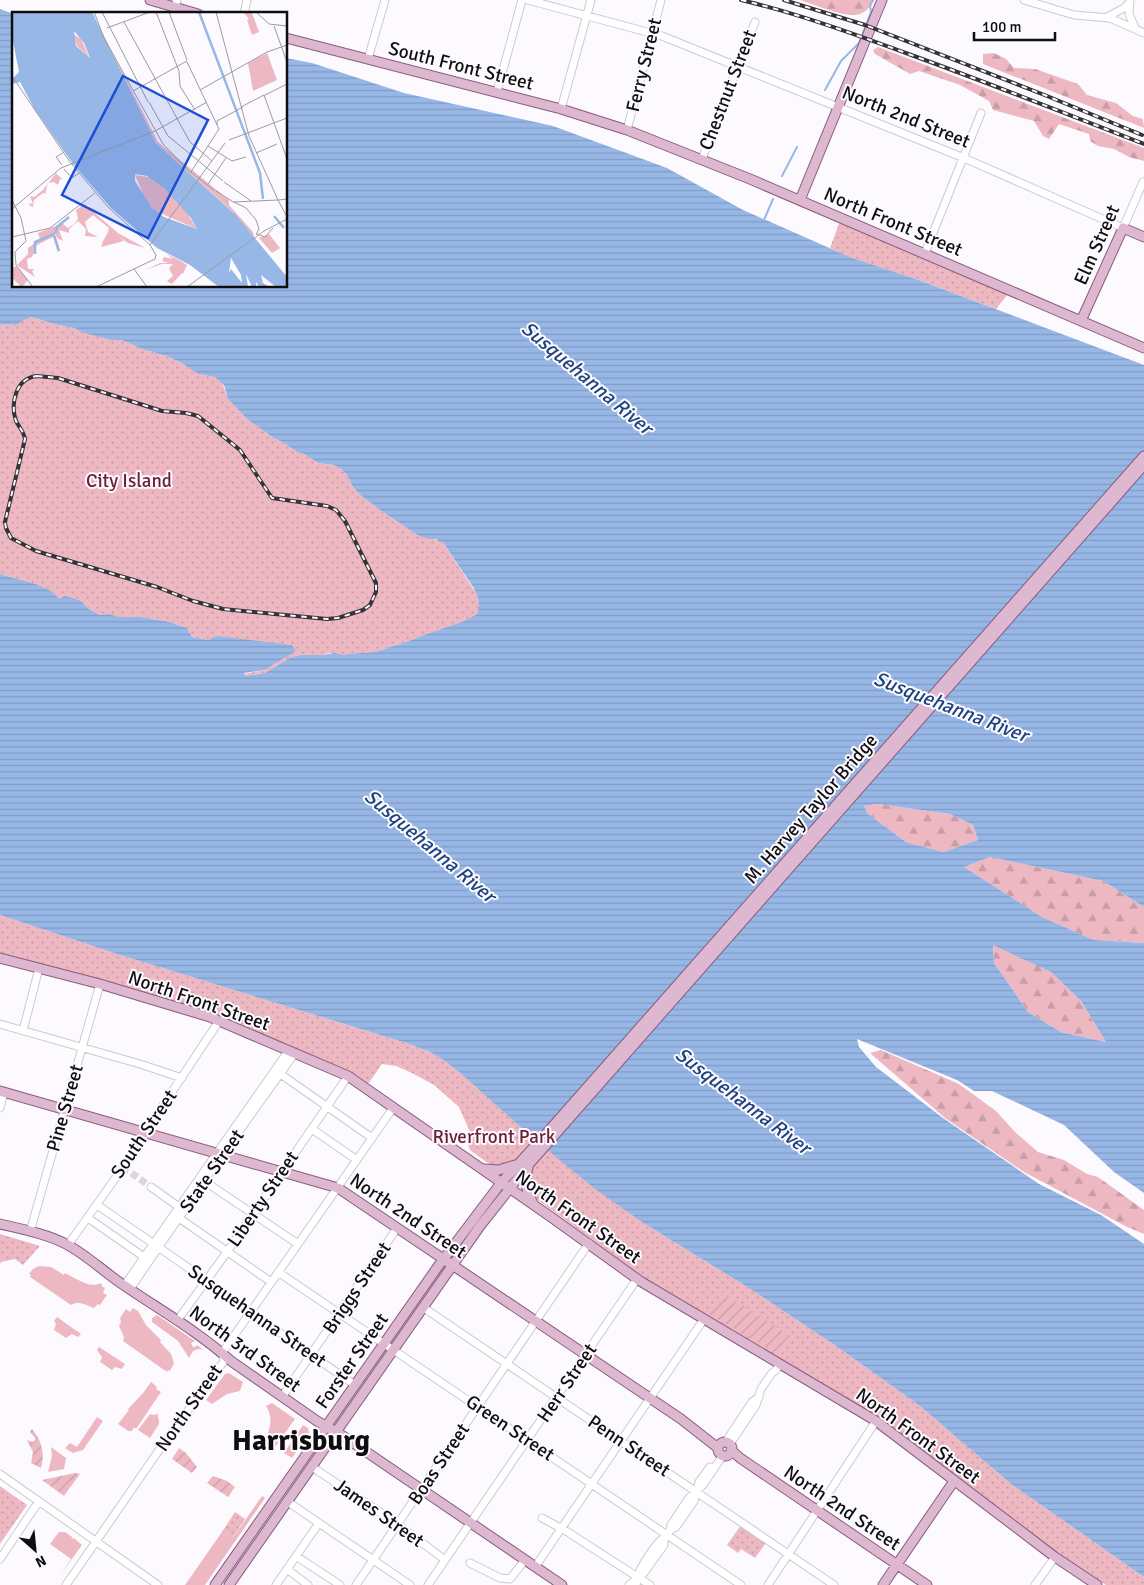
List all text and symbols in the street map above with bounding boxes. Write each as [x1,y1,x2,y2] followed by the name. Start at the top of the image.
[974,10,1055,42] scale bar
[12,12,288,288] inset map
[621,15,667,114] street label: Ferry Street
[982,18,1022,36] text: 100 m
[694,26,762,154] street label: Chestnut Street
[386,36,536,96] street label: South Front Street
[839,80,974,154] street label: North 2nd Street
[820,182,966,262] street label: North Front Street
[1069,201,1125,289] street label: Elm Street
[516,316,660,442] water label: Susquehanna River
[86,469,172,493] park label: City Island
[870,666,1034,749] water label: Susquehanna River
[739,729,883,889] street label: M. Harvey Taylor Bridge
[359,784,503,910] water label: Susquehanna River
[125,966,273,1037] street label: North Front Street
[670,1042,818,1162] water label: Susquehanna River
[41,1061,89,1154] street label: Pine Street
[106,1085,183,1183] street label: South Street
[175,1124,250,1217] street label: State Street
[433,1125,556,1149] park label: Riverfront Park
[222,1146,304,1252] street label: Liberty Street
[510,1165,646,1269] street label: North Front Street
[345,1168,471,1264] street label: North 2nd Street
[317,1237,397,1339] street label: Briggs Street
[183,1259,331,1373] street label: Susquehanna Street
[184,1300,306,1398] street label: North 3rd Street
[310,1308,394,1413] street label: Forster Street
[532,1339,602,1427] street label: Herr Street
[150,1360,228,1456] street label: North Street
[851,1383,985,1489] street label: North Front Street
[461,1390,559,1467] street label: Green Street
[583,1410,675,1482] street label: Penn Street
[403,1418,475,1509] street label: Boas Street
[232,1423,370,1458] district label: Harrisburg
[779,1460,905,1556] street label: North 2nd Street
[329,1473,429,1553] street label: James Street
[10,1525,60,1575] north arrow
[32,1551,49,1571] text: N

